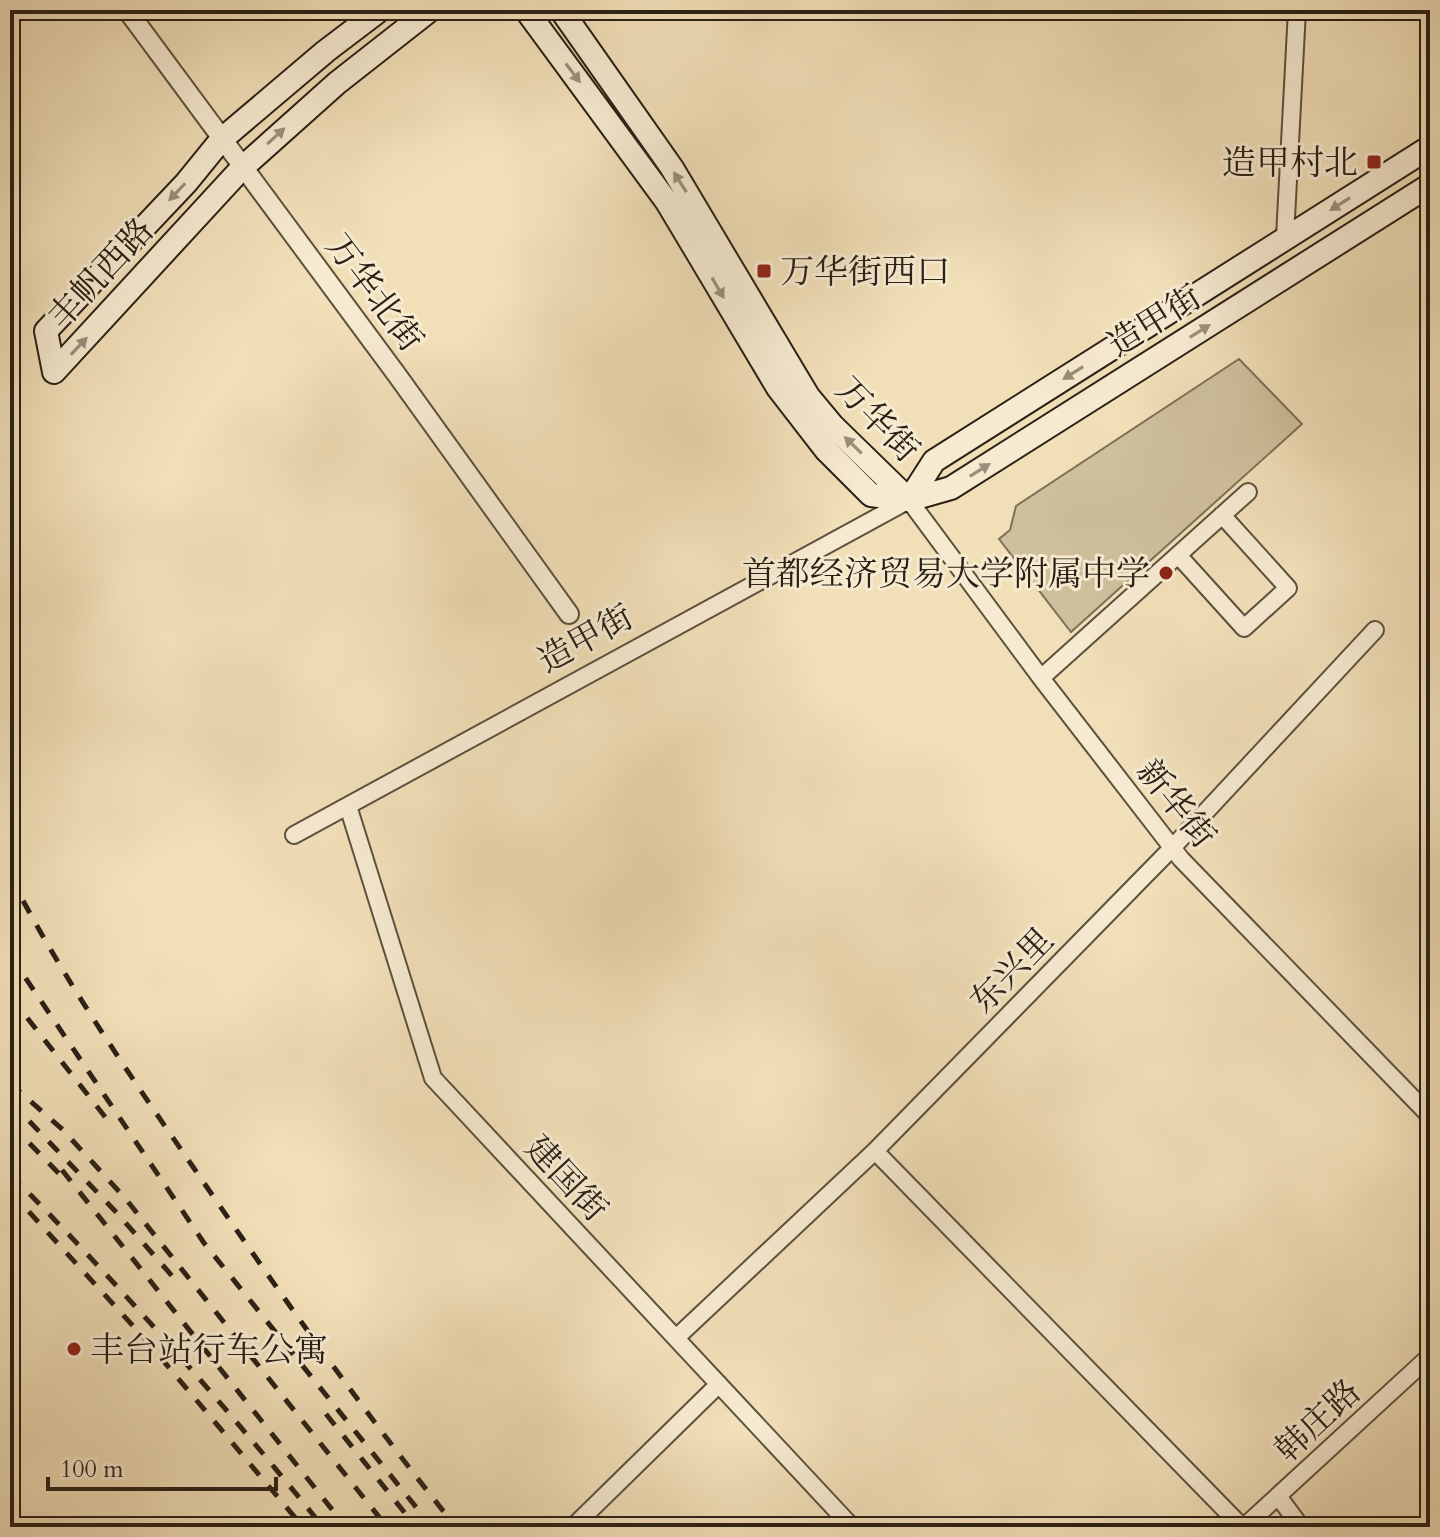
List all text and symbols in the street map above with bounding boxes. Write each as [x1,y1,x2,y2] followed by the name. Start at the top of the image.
[565,62,580,83] one-way arrow
[266,128,285,146] one-way arrow
[1222,140,1358,186] place label: 造甲村北
[1365,153,1383,171] marker: 造甲村北
[674,171,688,193] one-way arrow
[168,183,186,202] one-way arrow
[1329,196,1351,210] one-way arrow
[38,208,164,339] street label: 丰帆西路
[315,224,433,361] street label: 万华北街
[780,249,950,295] place label: 万华街西口
[755,262,773,280] marker: 万华街西口
[1099,274,1210,367] street label: 造甲街
[711,277,725,299] one-way arrow
[1189,325,1211,339] one-way arrow
[69,337,87,356] one-way arrow
[1063,366,1084,381] one-way arrow
[825,367,929,472] street label: 万华街
[844,437,863,455] one-way arrow
[969,463,991,477] one-way arrow
[742,551,1150,597] place label: 首都经济贸易大学附属中学
[1157,564,1175,582] marker: 首都经济贸易大学附属中学
[530,594,641,684] street label: 造甲街
[1126,750,1226,858] street label: 新华街
[960,918,1064,1023] street label: 东兴里
[515,1126,618,1232] street label: 建国街
[90,1327,328,1373] place label: 丰台站行车公寓
[65,1340,83,1358] marker: 丰台站行车公寓
[1265,1369,1371,1472] street label: 韩庄路
[48,1441,276,1491] scale bar
[60,1453,124,1486] text: 100 m

